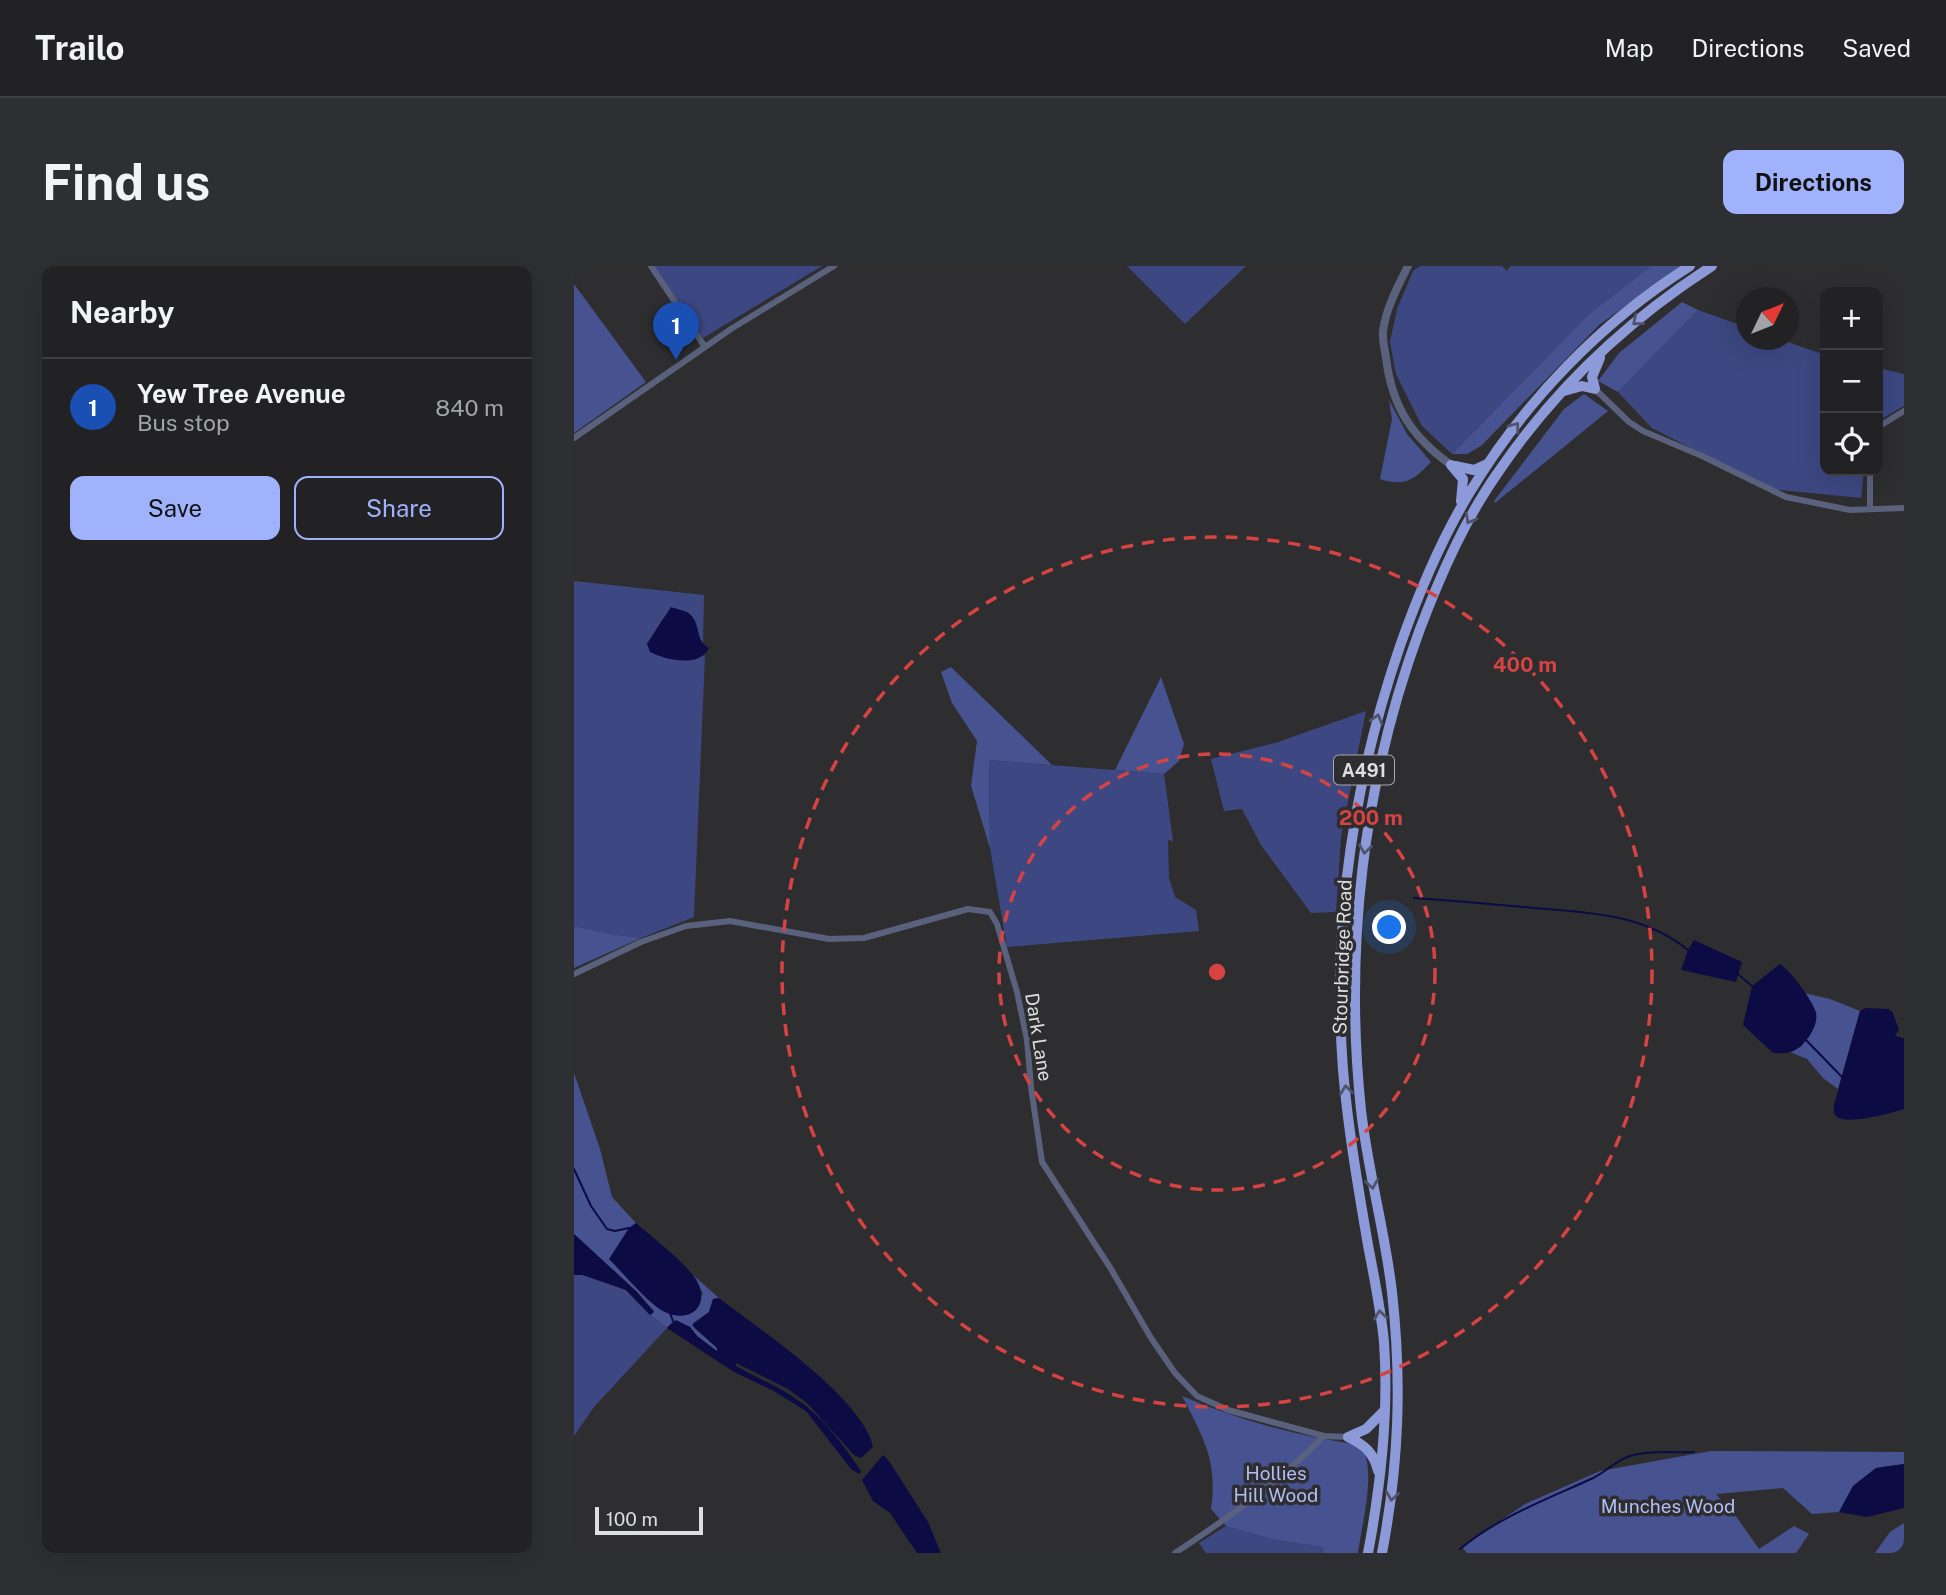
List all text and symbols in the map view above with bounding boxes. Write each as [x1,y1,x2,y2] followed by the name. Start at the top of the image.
[35,29,125,67] text: Trailo
[1605,34,1654,62] text: Map
[1692,34,1804,62] text: Directions
[1842,34,1911,62] text: Saved
[1723,150,1904,214] button: Directions
[42,153,210,211] text: Find us
[1736,287,1799,350] north arrow
[1820,287,1883,476] map controls
[1820,287,1883,350] button: +
[70,294,174,330] text: Nearby
[653,302,699,360] pin: 1
[1633,313,1646,325] one-way arrow
[1820,350,1883,413] button: −
[137,378,346,409] text: Yew Tree Avenue
[88,394,98,421] text: 1
[435,394,504,421] text: 840 m
[137,409,230,436] text: Bus stop
[1820,413,1883,476] button: locate
[1507,422,1519,435] one-way arrow
[70,476,280,540] button: Save
[294,476,504,540] button: Share
[1465,512,1478,524] one-way arrow
[1493,652,1557,677] text: 400 m
[1369,713,1384,725] one-way arrow
[1334,756,1394,784] road number: A491
[1339,805,1403,830] text: 200 m
[1358,843,1373,855] one-way arrow
[1328,879,1356,1035] street label: Stourbridge Road
[1372,910,1406,944] your location
[1205,960,1229,984] centre of rings
[1021,991,1057,1083] street label: Dark Lane
[1338,1084,1353,1096] one-way arrow
[1364,1179,1379,1190] one-way arrow
[1373,1309,1388,1321] one-way arrow
[1234,1462,1318,1506] park label: Hollies Hill Wood
[1385,1490,1400,1502] one-way arrow
[1601,1495,1735,1517] park label: Munches Wood
[595,1504,704,1536] scale bar
[606,1508,658,1530] text: 100 m

